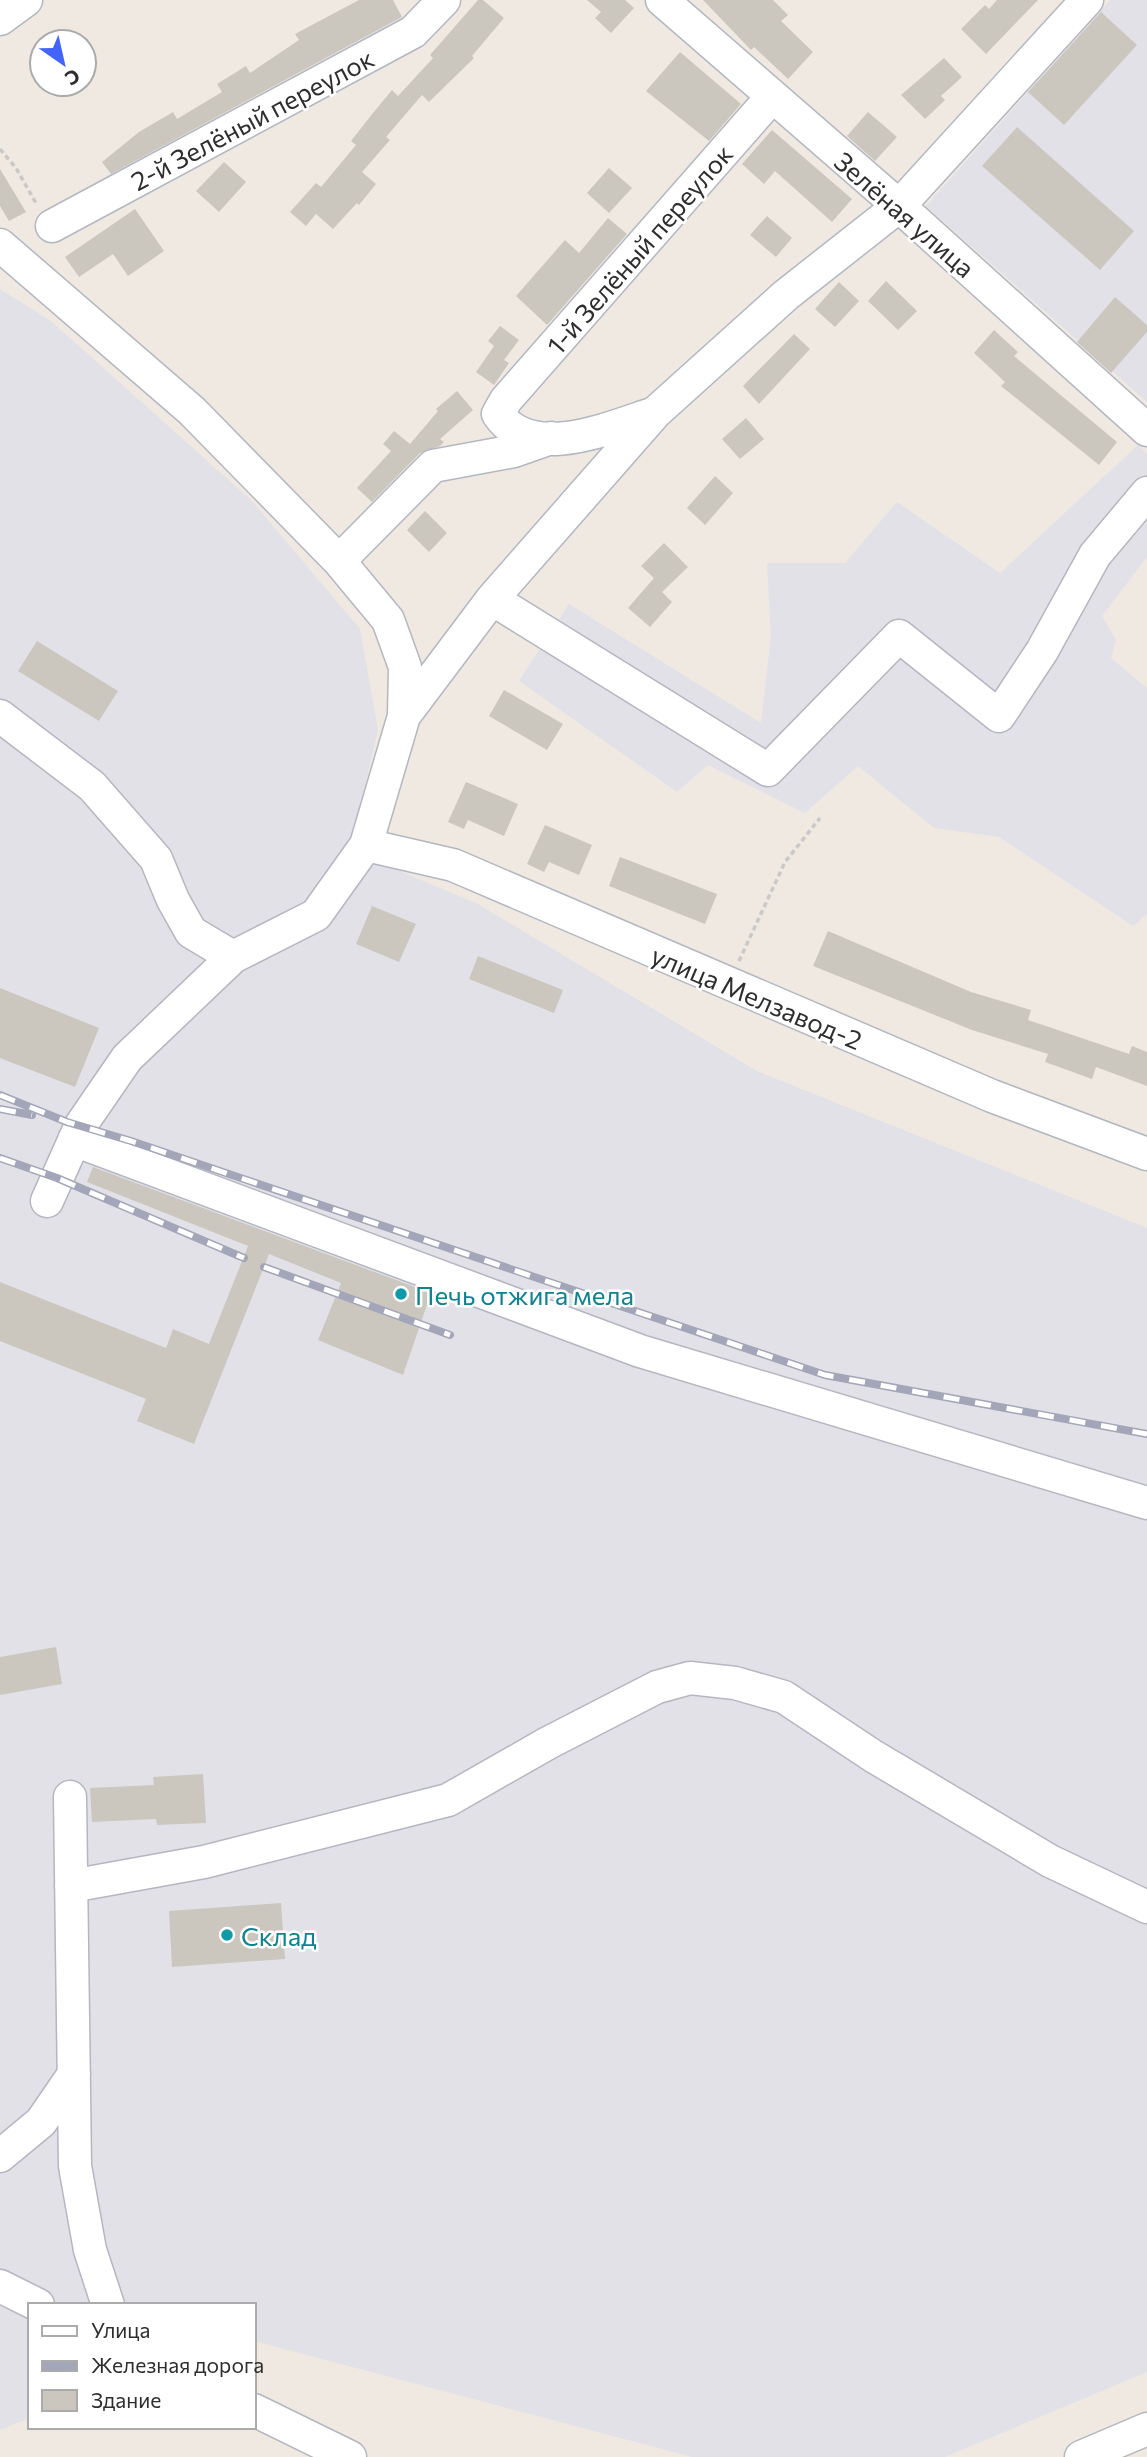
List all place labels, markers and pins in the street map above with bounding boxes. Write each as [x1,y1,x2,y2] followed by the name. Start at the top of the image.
[415,1279,634,1310] place label: Печь отжига мела
[393,1286,409,1302] marker: Печь отжига мела
[241,1920,316,1951] place label: Склад
[219,1927,235,1943] marker: Склад

